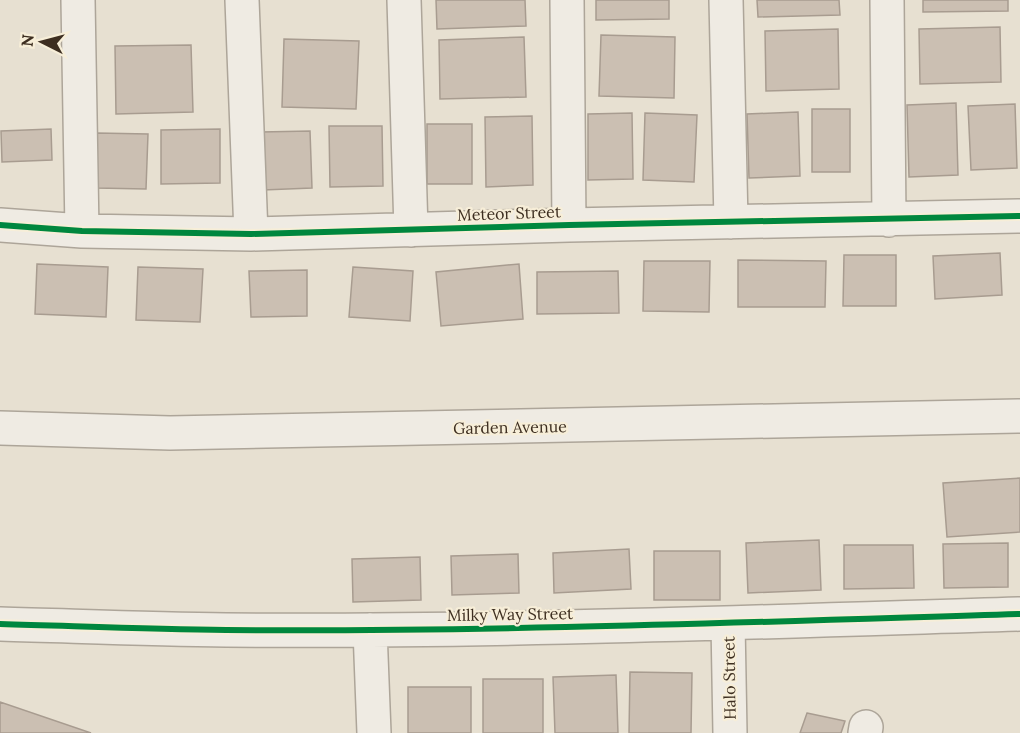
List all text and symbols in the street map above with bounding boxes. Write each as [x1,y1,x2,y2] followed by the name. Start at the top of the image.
[12,12,72,72] north arrow
[16,33,38,48] text: N
[457,201,562,225] street label: Meteor Street
[453,416,567,438] street label: Garden Avenue
[447,603,574,625] street label: Milky Way Street
[718,635,740,720] street label: Halo Street

